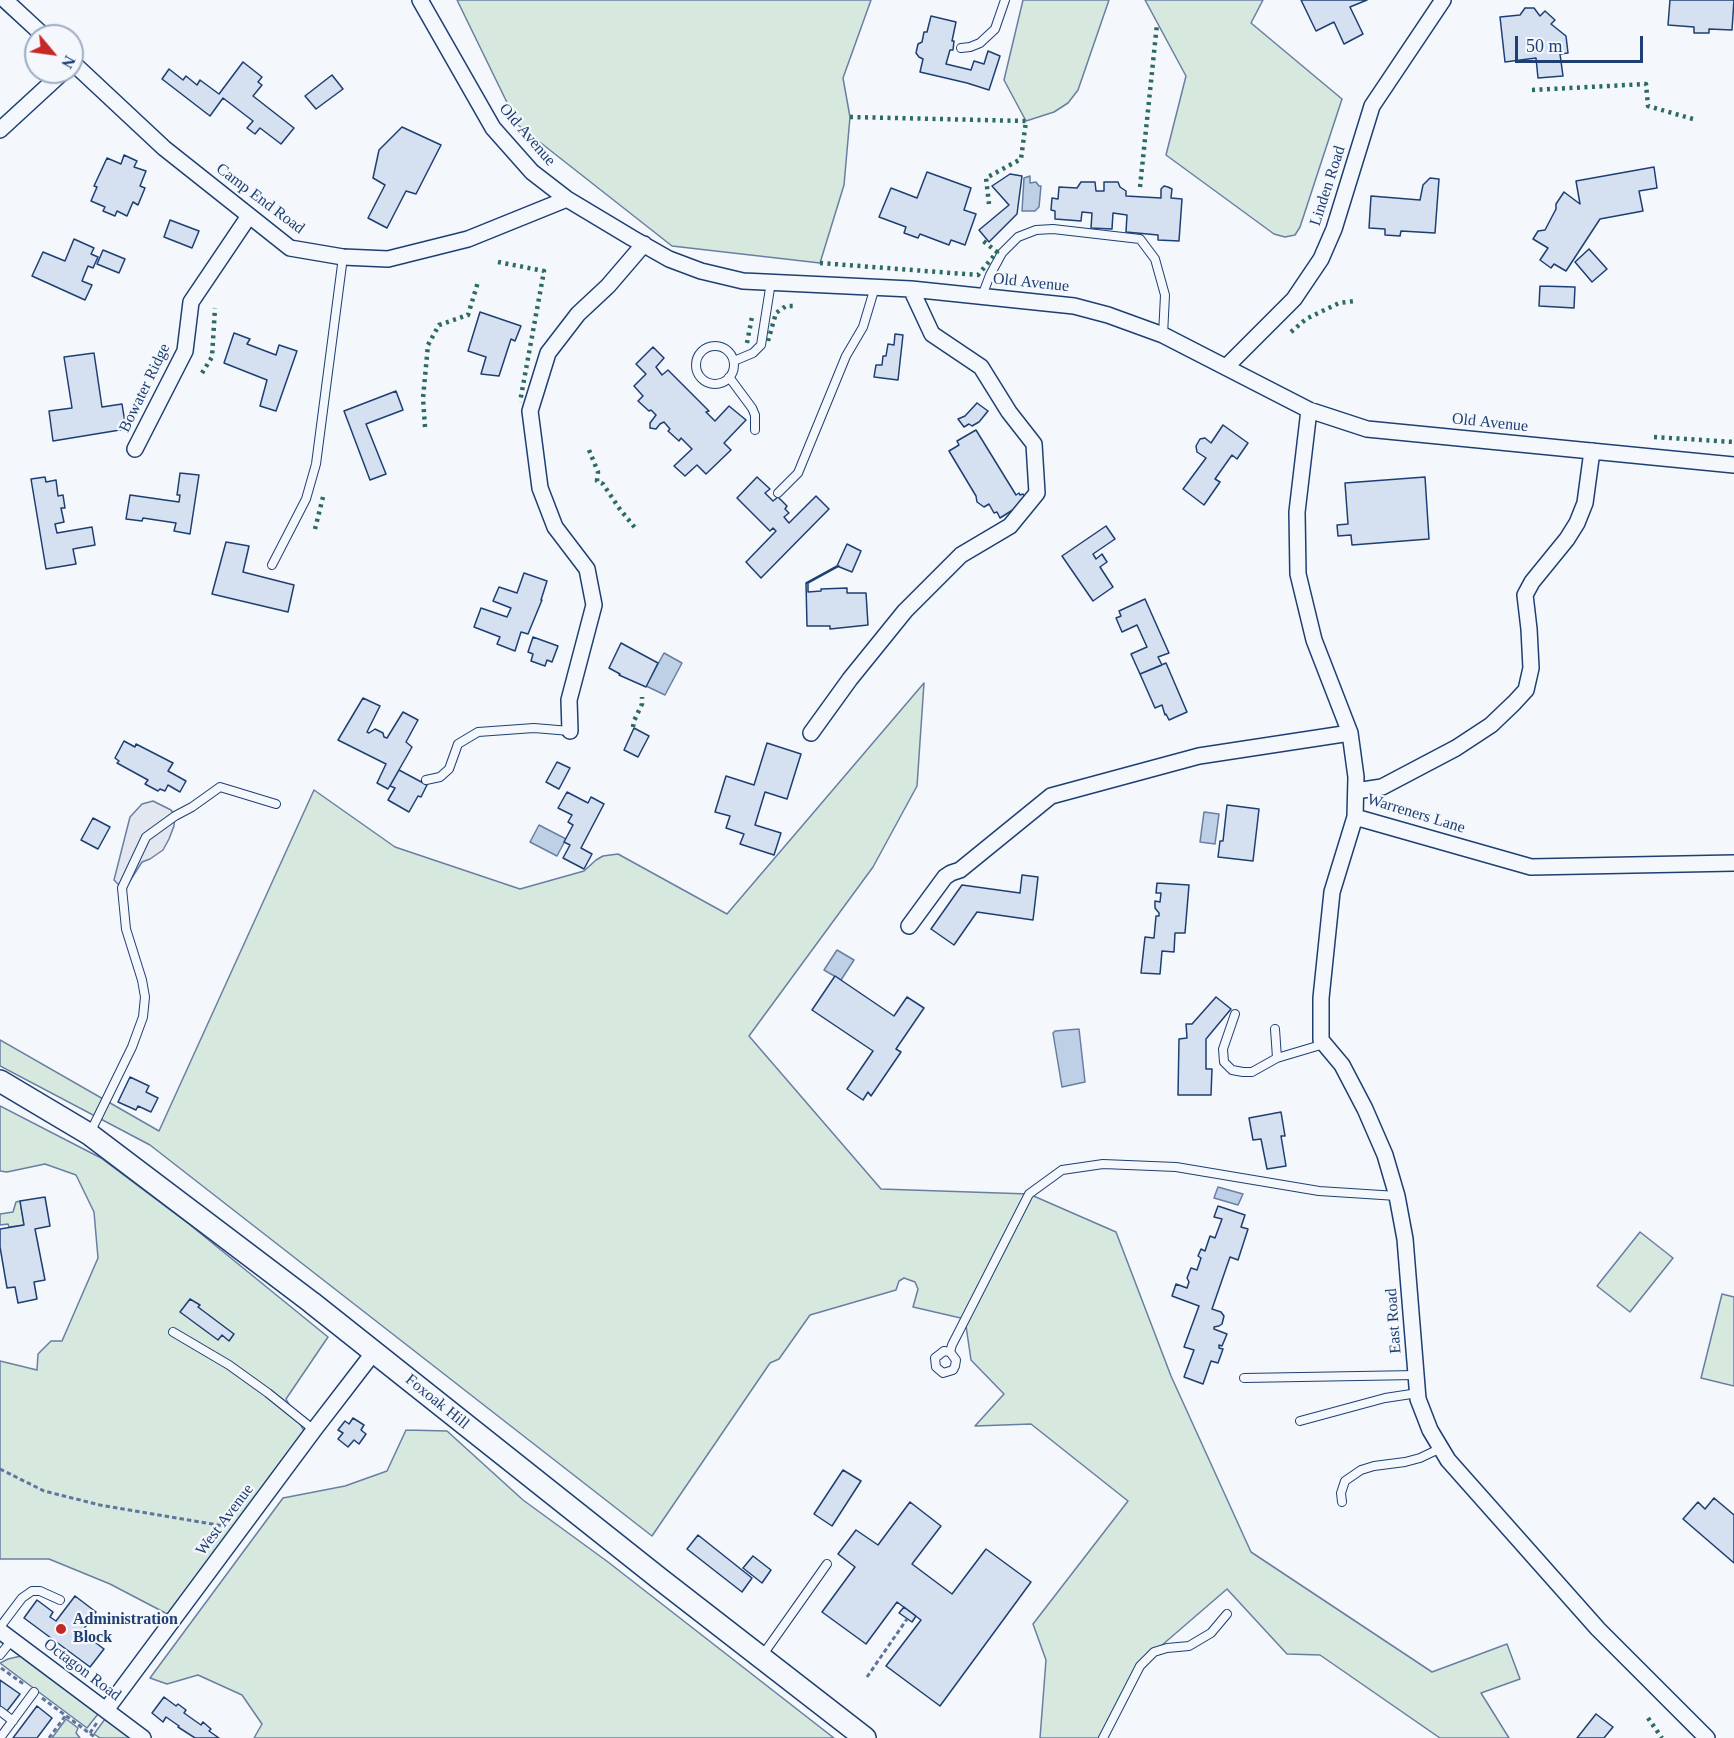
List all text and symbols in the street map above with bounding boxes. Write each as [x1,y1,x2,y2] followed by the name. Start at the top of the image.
[24,24,84,84] north arrow
[1518,24,1646,62] scale bar
[1526,36,1563,56] text: 50 m
[58,53,79,71] text: N
[495,100,559,170] street label: Old Avenue
[1306,144,1350,228] street label: Linden Road
[212,160,308,238] street label: Camp End Road
[992,269,1070,297] street label: Old Avenue
[115,340,175,436] street label: Bowater Ridge
[1451,409,1529,437] street label: Old Avenue
[1365,790,1467,838] street label: Warreners Lane
[1382,1288,1406,1354] street label: East Road
[401,1370,473,1434] street label: Foxoak Hill
[192,1481,258,1559] street label: West Avenue
[73,1610,178,1648] place label: Administration Block
[54,1622,68,1636] marker: Administration Block
[39,1635,125,1705] street label: Octagon Road

